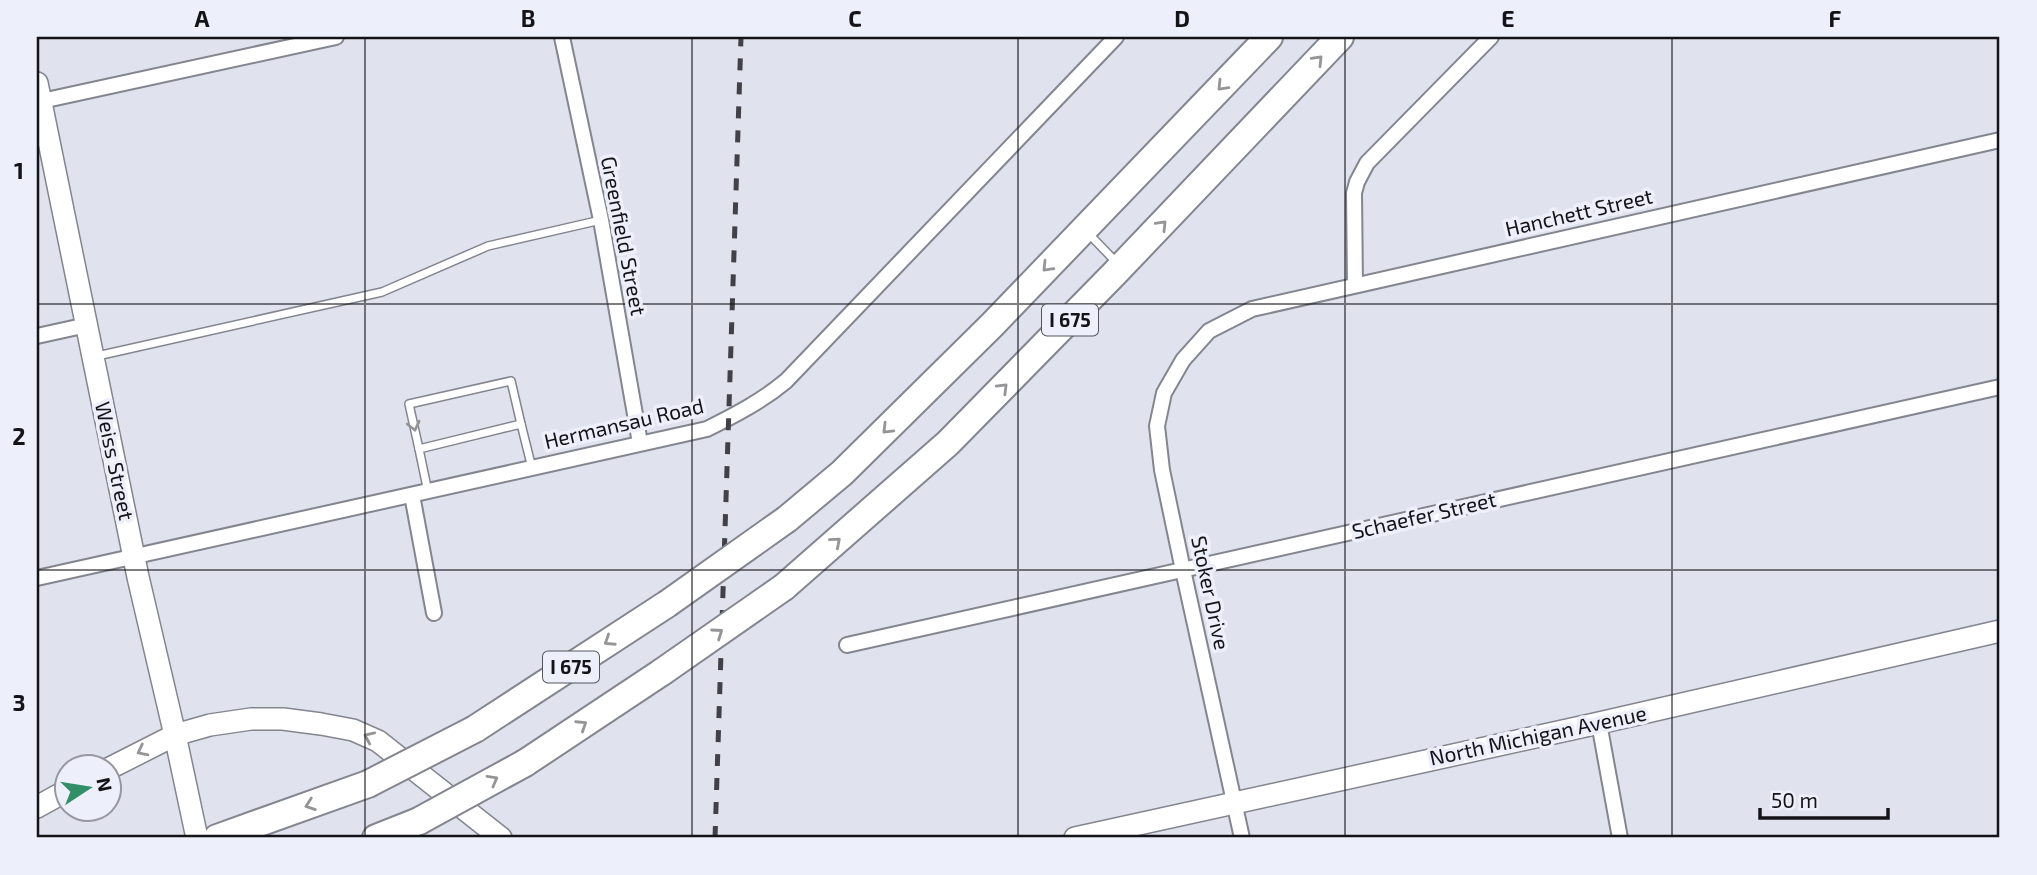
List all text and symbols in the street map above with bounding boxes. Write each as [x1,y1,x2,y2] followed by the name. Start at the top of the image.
[194,4,210,32] text: A
[521,4,535,32] text: B
[848,4,862,32] text: C
[1174,4,1190,32] text: D
[1501,4,1515,32] text: E
[1829,4,1842,32] text: F
[1310,55,1323,68] one-way arrow
[1218,78,1231,91] one-way arrow
[597,154,652,317] street label: Greenfield Street
[14,156,24,184] text: 1
[1502,182,1655,241] street label: Hanchett Street
[1153,220,1166,233] one-way arrow
[1043,259,1056,272] one-way arrow
[1042,304,1098,336] road number: I 675
[994,383,1007,396] one-way arrow
[541,392,706,453] street label: Hermansau Road
[91,399,140,522] street label: Weiss Street
[406,420,420,432] one-way arrow
[882,420,895,433] one-way arrow
[12,422,26,450] text: 2
[1349,486,1498,543] street label: Schaefer Street
[1187,533,1236,652] street label: Stoker Drive
[827,538,840,550] one-way arrow
[710,629,723,641] one-way arrow
[604,633,617,646] one-way arrow
[543,652,599,682] road number: I 675
[12,688,26,716] text: 3
[1427,699,1648,770] street label: North Michigan Avenue
[574,721,587,734] one-way arrow
[364,731,376,745] one-way arrow
[137,743,149,757] one-way arrow
[52,752,122,822] north arrow
[92,775,118,793] text: N
[486,775,498,788] one-way arrow
[1760,777,1888,821] scale bar
[1771,787,1818,812] text: 50 m
[305,797,317,811] one-way arrow

